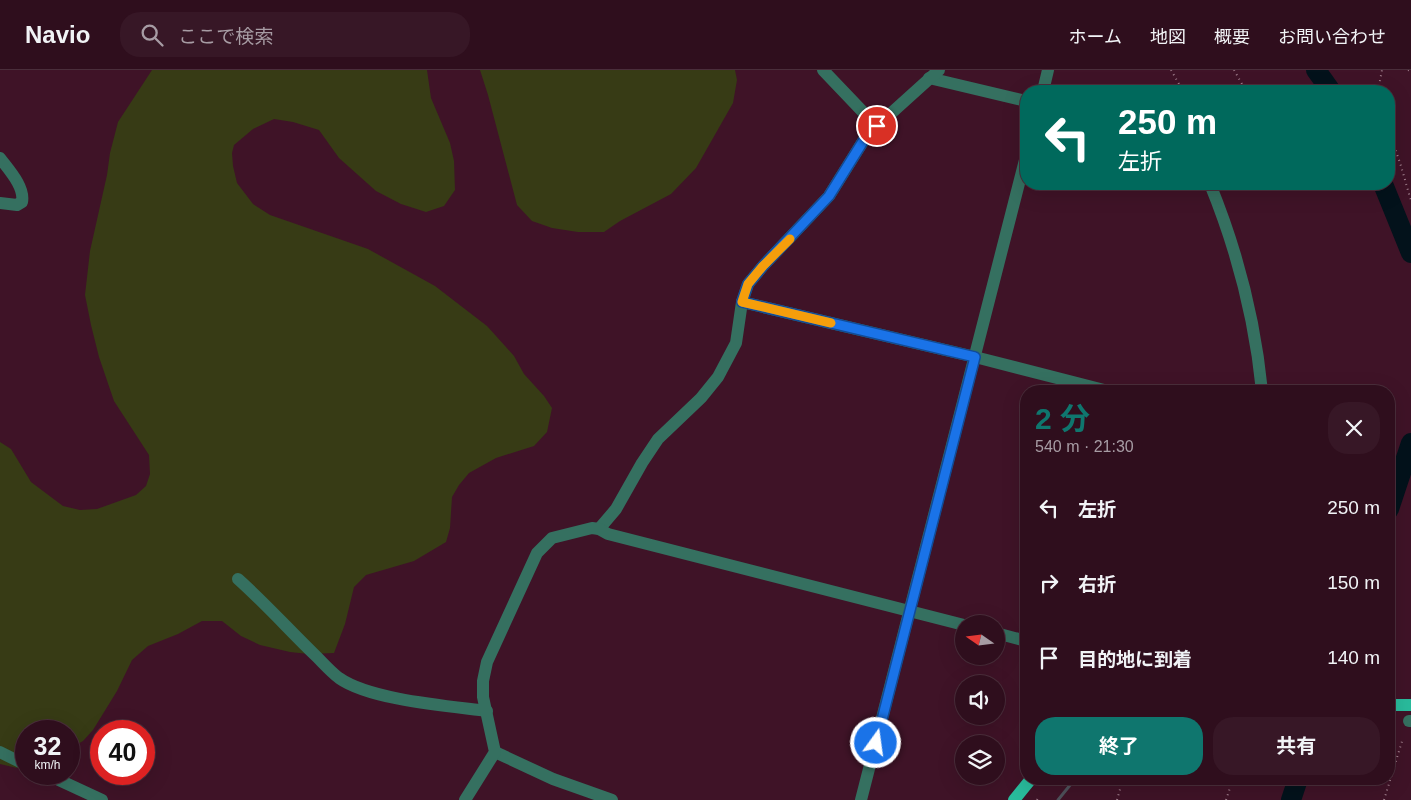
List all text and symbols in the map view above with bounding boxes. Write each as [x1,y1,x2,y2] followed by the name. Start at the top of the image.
[120,12,470,57] search box
[25,21,90,48] text: Navio
[138,21,166,49] icon: search
[178,26,273,47] text: ここで検索
[1069,27,1122,47] text: ホーム
[1150,27,1186,47] text: 地図
[1214,27,1250,47] text: 概要
[1278,27,1386,47] text: お問い合わせ
[1118,102,1217,141] text: 250 m
[856,105,898,147] pin
[1035,105,1100,170] icon: left
[863,112,891,140] icon: arrive
[1118,149,1162,174] text: 左折
[1035,402,1090,435] text: 2 分
[1328,402,1380,454] button: close
[1035,438,1134,455] text: 540 m · 21:30
[1035,494,1063,522] icon: left
[1327,497,1380,518] text: 250 m
[1078,499,1116,520] text: 左折
[1035,569,1063,597] icon: right
[1327,572,1380,593] text: 150 m
[1078,574,1116,595] text: 右折
[955,615,1005,665] north arrow
[955,615,1005,785] map controls
[1035,644,1063,672] icon: arrive
[1327,647,1380,668] text: 140 m
[1078,649,1192,670] text: 目的地に到着
[955,675,1005,725] button: sound
[849,716,901,768] position arrow
[1035,717,1203,775] button: 終了
[1213,717,1380,775] button: 共有
[90,720,155,785] speed limit sign: 40
[34,732,61,760] text: 32
[955,735,1005,785] button: layers
[34,758,61,772] text: km/h

